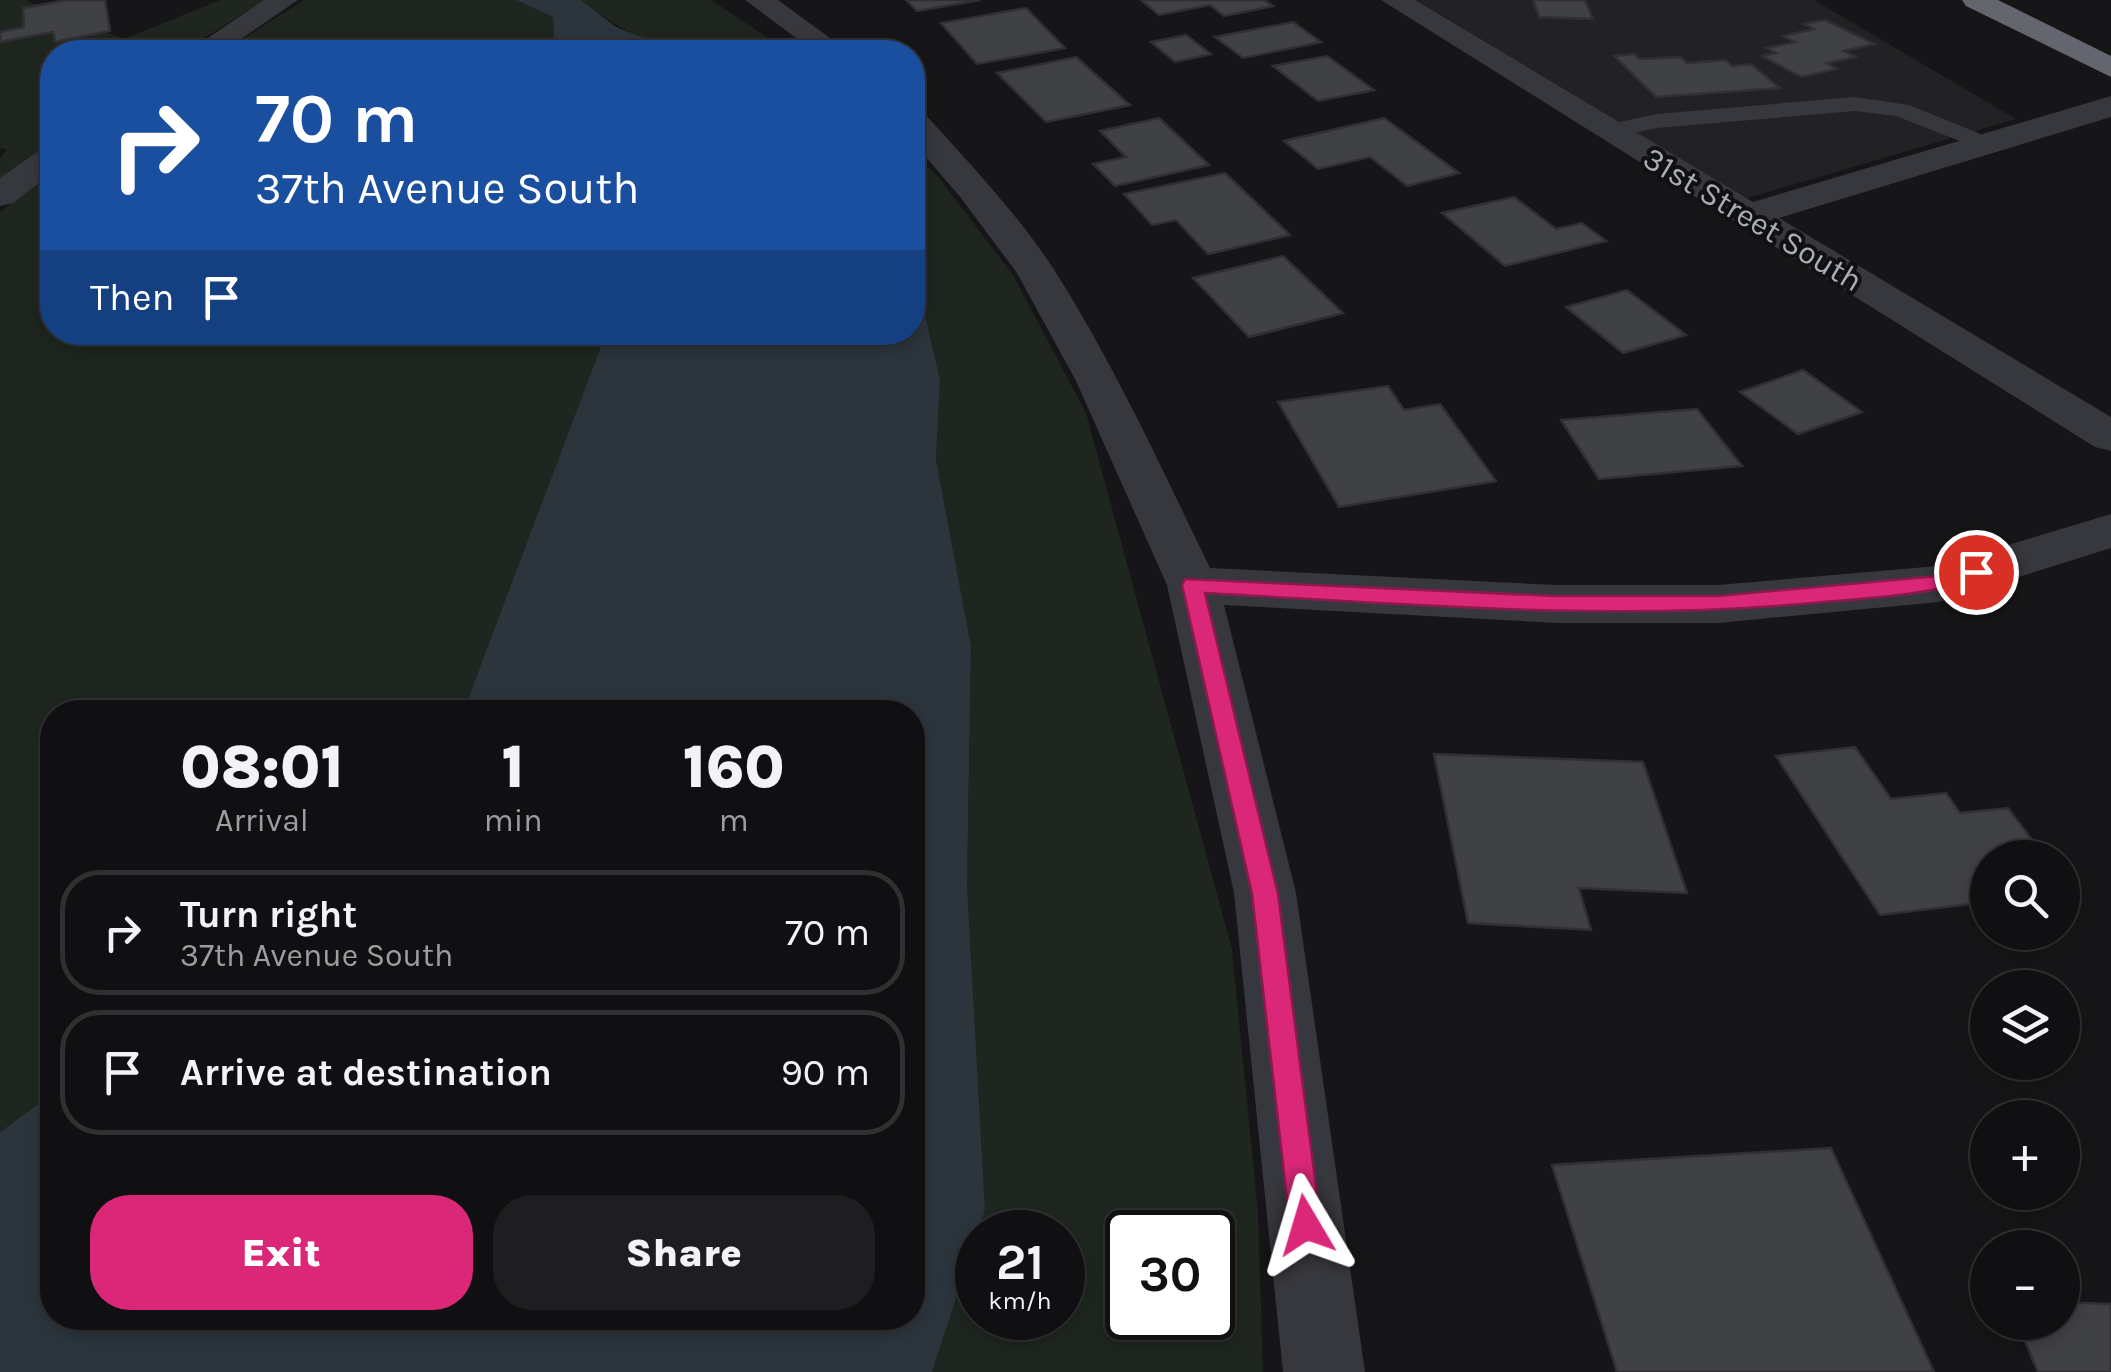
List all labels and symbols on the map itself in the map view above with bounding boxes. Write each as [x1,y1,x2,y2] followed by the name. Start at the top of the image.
[1637,139,1869,299] street label: 31st Street South
[1934,530,2019,615] pin
[1254,1173,1358,1277] position arrow
[1105,1210,1235,1340] speed limit sign: 30

